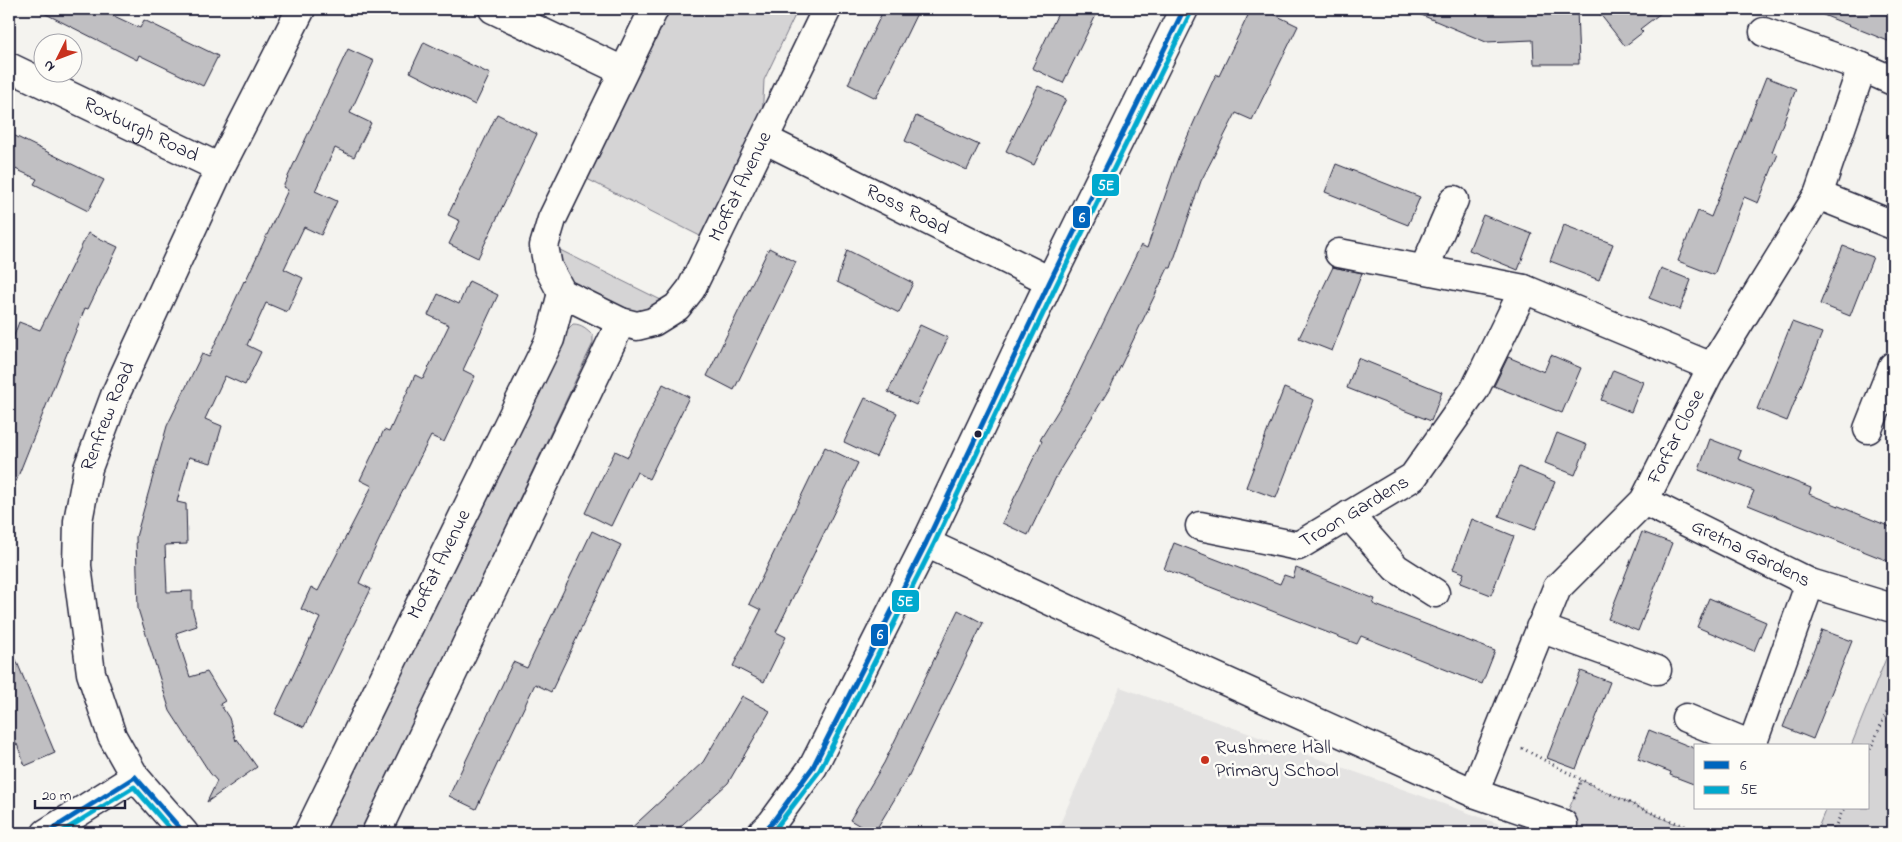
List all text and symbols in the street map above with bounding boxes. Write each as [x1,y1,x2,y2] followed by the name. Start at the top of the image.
[32,32,82,82] north arrow
[38,55,60,76] text: N
[78,90,203,170] street label: Roxburgh Road
[702,127,780,247] street label: Moffat Avenue
[1091,173,1120,197] line badge: 5E
[1098,176,1115,197] text: 5E
[860,177,954,243] street label: Ross Road
[1072,205,1091,229] line badge: 6
[1078,208,1086,229] text: 6
[74,357,143,475] street label: Renfrew Road
[1640,384,1713,490] street label: Forfar Close
[973,429,983,439] unlabelled marker
[1294,468,1415,556] street label: Troon Gardens
[400,505,479,624] street label: Moffat Avenue
[1686,512,1815,595] street label: Gretna Gardens
[891,589,920,613] line badge: 5E
[897,592,914,613] text: 5E
[870,623,889,647] line badge: 6
[876,625,884,646] text: 6
[1215,734,1339,786] place label: Rushmere Hall Primary School
[1694,744,1870,810] legend
[1199,754,1211,766] marker: Rushmere Hall Primary School
[1740,755,1747,777] text: 6
[35,777,125,809] scale bar
[1740,779,1758,801] text: 5E
[42,785,72,807] text: 20 m

